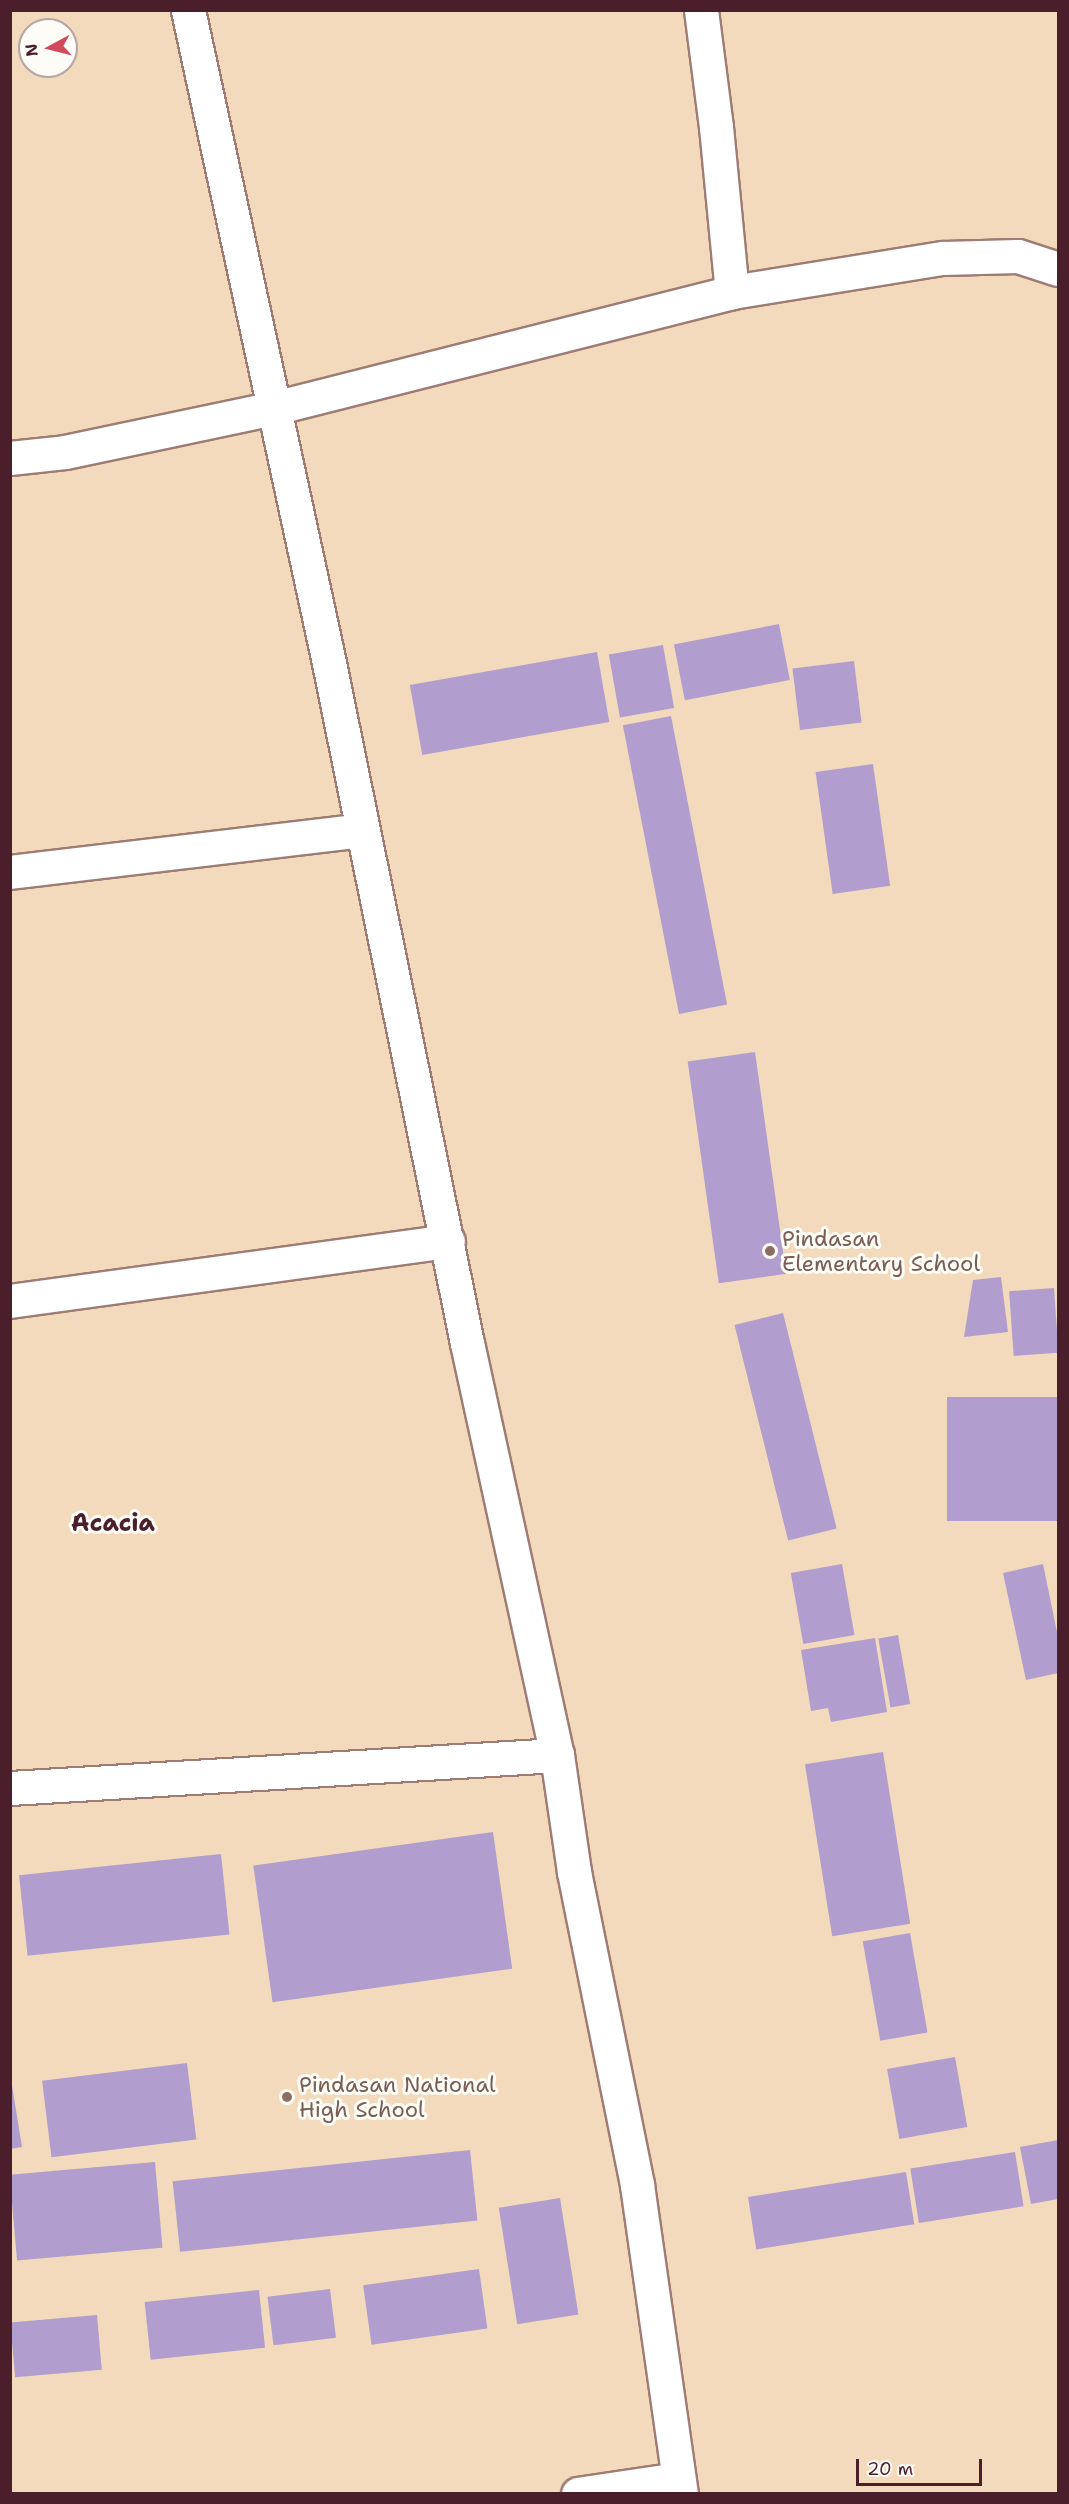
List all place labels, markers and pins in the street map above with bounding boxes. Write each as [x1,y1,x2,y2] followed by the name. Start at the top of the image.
[782,1225,980,1276] place label: Pindasan Elementary School
[763,1244,777,1258] marker: Pindasan Elementary School
[299,2071,496,2122] place label: Pindasan National High School
[280,2090,294,2104] marker: Pindasan National High School

